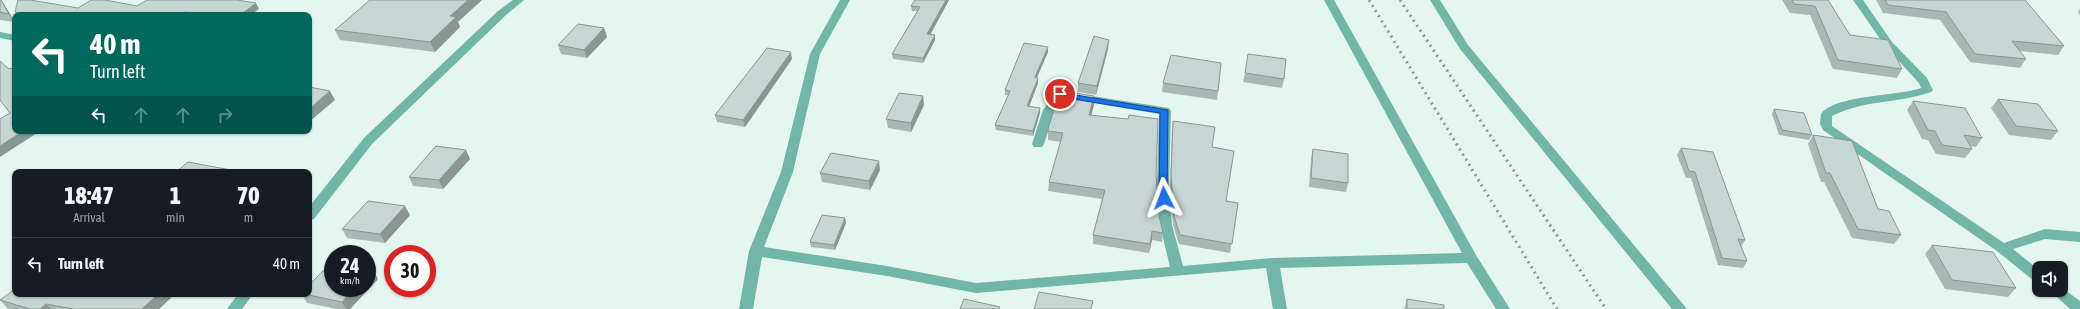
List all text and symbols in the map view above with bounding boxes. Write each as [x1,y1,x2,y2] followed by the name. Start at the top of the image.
[24,28,76,80] icon: left
[90,28,140,60] text: 40 m
[90,61,145,82] text: Turn left
[1043,77,1077,111] pin
[1049,83,1071,105] icon: arrive
[88,104,110,126] icon: left
[130,104,152,126] icon: ahead
[172,104,194,126] icon: ahead
[214,104,236,126] icon: right
[1143,177,1185,219] position arrow
[64,182,114,209] text: 18:47
[170,182,181,209] text: 1
[237,182,260,209] text: 70
[73,210,105,225] text: Arrival
[166,210,185,225] text: min
[244,210,253,225] text: m
[384,245,436,297] speed limit sign: 30
[24,253,46,275] icon: left
[341,254,359,277] text: 24
[58,255,104,272] text: Turn left
[273,255,300,272] text: 40 m
[2032,261,2068,297] map controls
[2032,261,2068,297] button: sound
[340,275,360,286] text: km/h

